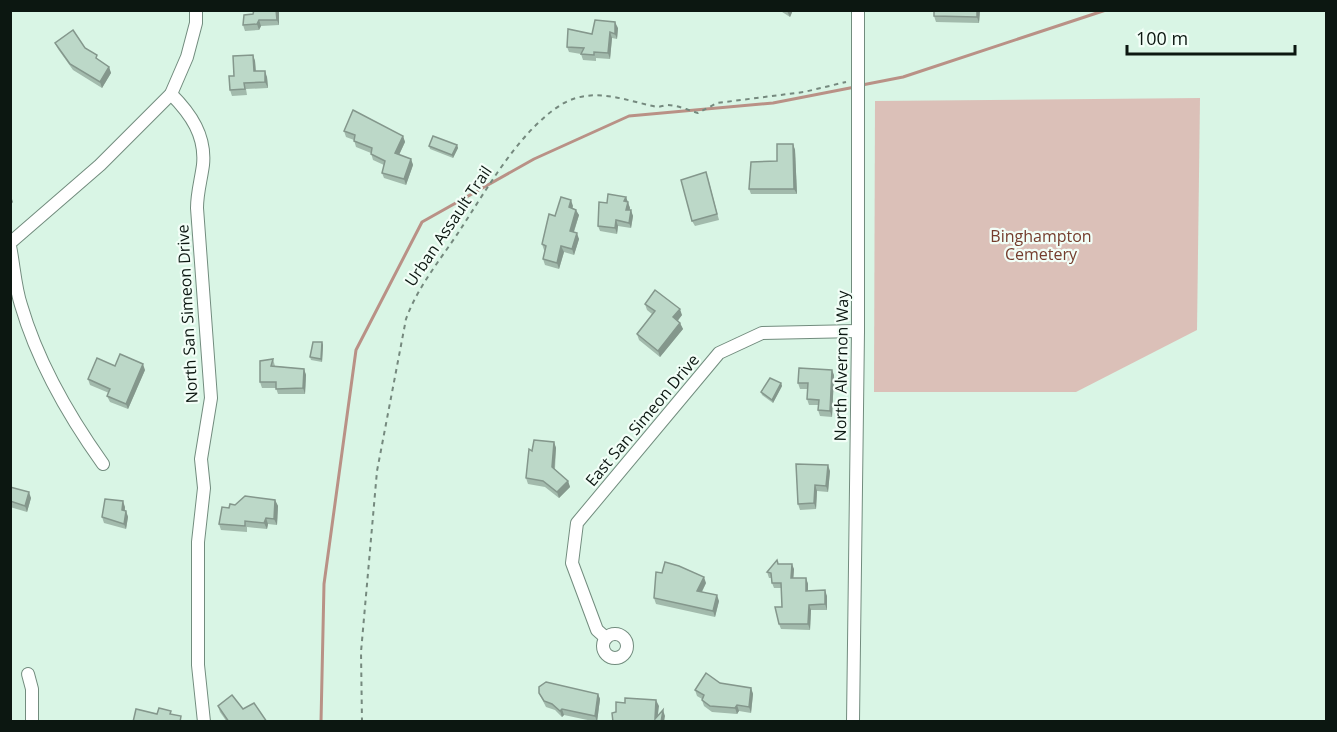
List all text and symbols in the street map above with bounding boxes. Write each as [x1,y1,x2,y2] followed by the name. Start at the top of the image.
[1127,18,1295,56] scale bar
[1136,26,1188,50] text: 100 m
[399,161,497,291] street label: Urban Assault Trail
[171,224,203,404] street label: North San Simeon Drive
[990,225,1092,265] park label: Binghampton Cemetery
[829,290,853,442] street label: North Alvernon Way
[580,349,704,491] street label: East San Simeon Drive

